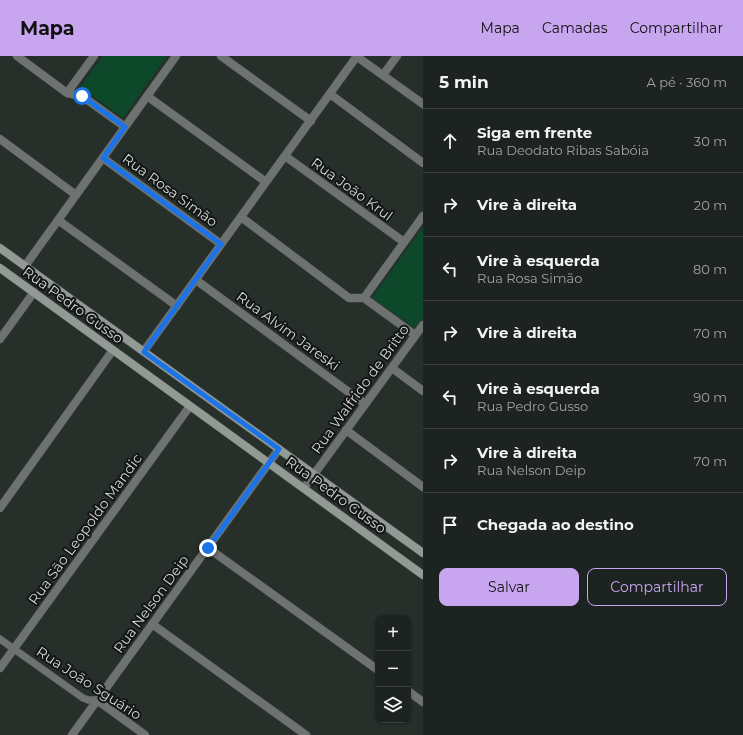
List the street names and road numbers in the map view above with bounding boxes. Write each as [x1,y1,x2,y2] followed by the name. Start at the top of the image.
[119,149,221,231] street label: Rua Rosa Simão
[308,153,396,225] street label: Rua João Krul
[19,262,127,348] street label: Rua Pedro Gusso
[233,287,343,375] street label: Rua Alvim Jareski
[307,321,413,457] street label: Rua Walfrido de Britto
[24,450,146,608] street label: Rua São Leopoldo Mandic
[282,452,390,538] street label: Rua Pedro Gusso
[109,551,193,657] street label: Rua Nelson Deip
[33,642,145,724] street label: Rua João Sguário

